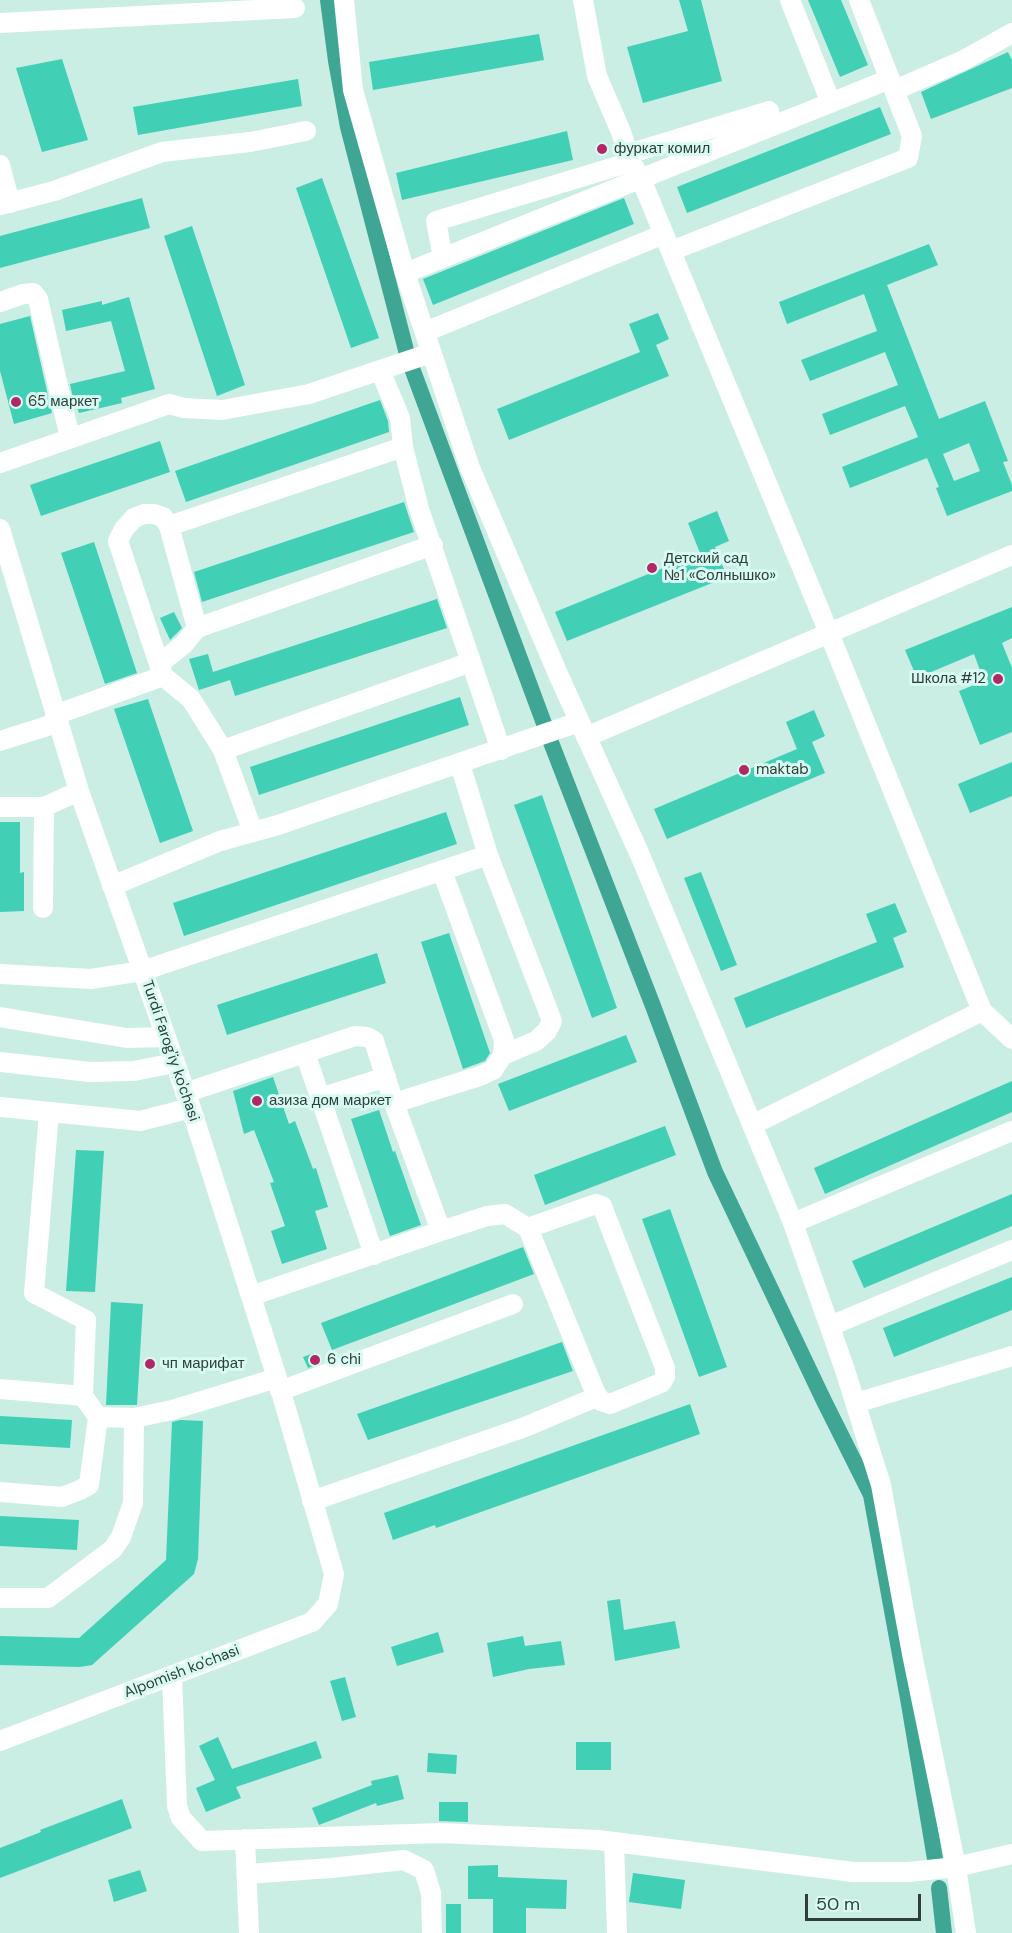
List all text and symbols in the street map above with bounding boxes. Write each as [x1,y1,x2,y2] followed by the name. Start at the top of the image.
[614,140,710,158] place label: фуркат комил
[595,142,609,156] marker: фуркат комил
[28,393,99,411] place label: 65 маркет
[9,395,23,409] marker: 65 маркет
[664,550,776,585] place label: Детский сад №1 «Солнышко»
[645,561,659,575] marker: Детский сад №1 «Солнышко»
[911,670,986,688] place label: Школа #12
[991,672,1005,686] marker: Школа #12
[756,761,809,779] place label: maktab
[737,763,751,777] marker: maktab
[137,978,203,1124] street label: Turdi Farog'iy ko'chasi
[269,1092,391,1110] place label: азиза дом маркет
[250,1094,264,1108] marker: азиза дом маркет
[327,1351,361,1369] place label: 6 chi
[308,1353,322,1367] marker: 6 chi
[162,1355,245,1373] place label: чп марифат
[143,1357,157,1371] marker: чп марифат
[122,1642,242,1702] street label: Alpomish ko'chasi
[808,1882,924,1920] scale bar
[816,1892,860,1916] text: 50 m

